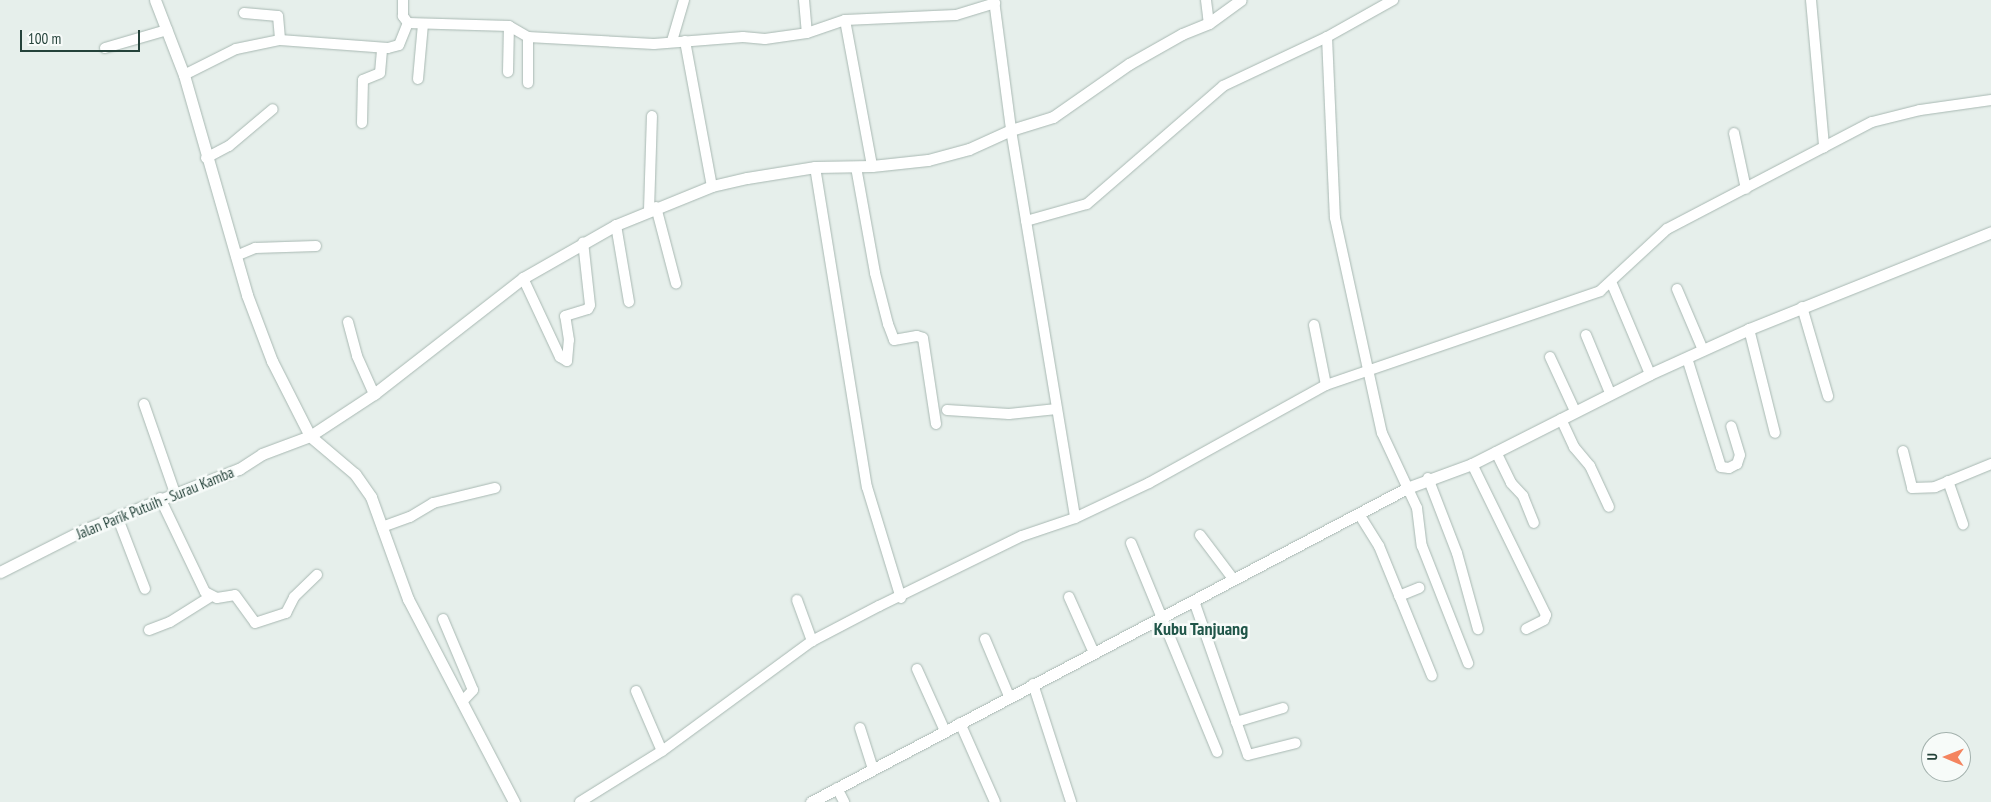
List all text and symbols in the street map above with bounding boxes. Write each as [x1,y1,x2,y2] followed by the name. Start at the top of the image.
[22,20,142,52] scale bar
[28,29,61,48] text: 100 m
[73,463,237,543] street label: Jalan Parik Putuih - Surau Kamba
[1154,618,1248,640] district label: Kubu Tanjuang
[1921,732,1971,782] north arrow
[1923,753,1941,761] text: U

